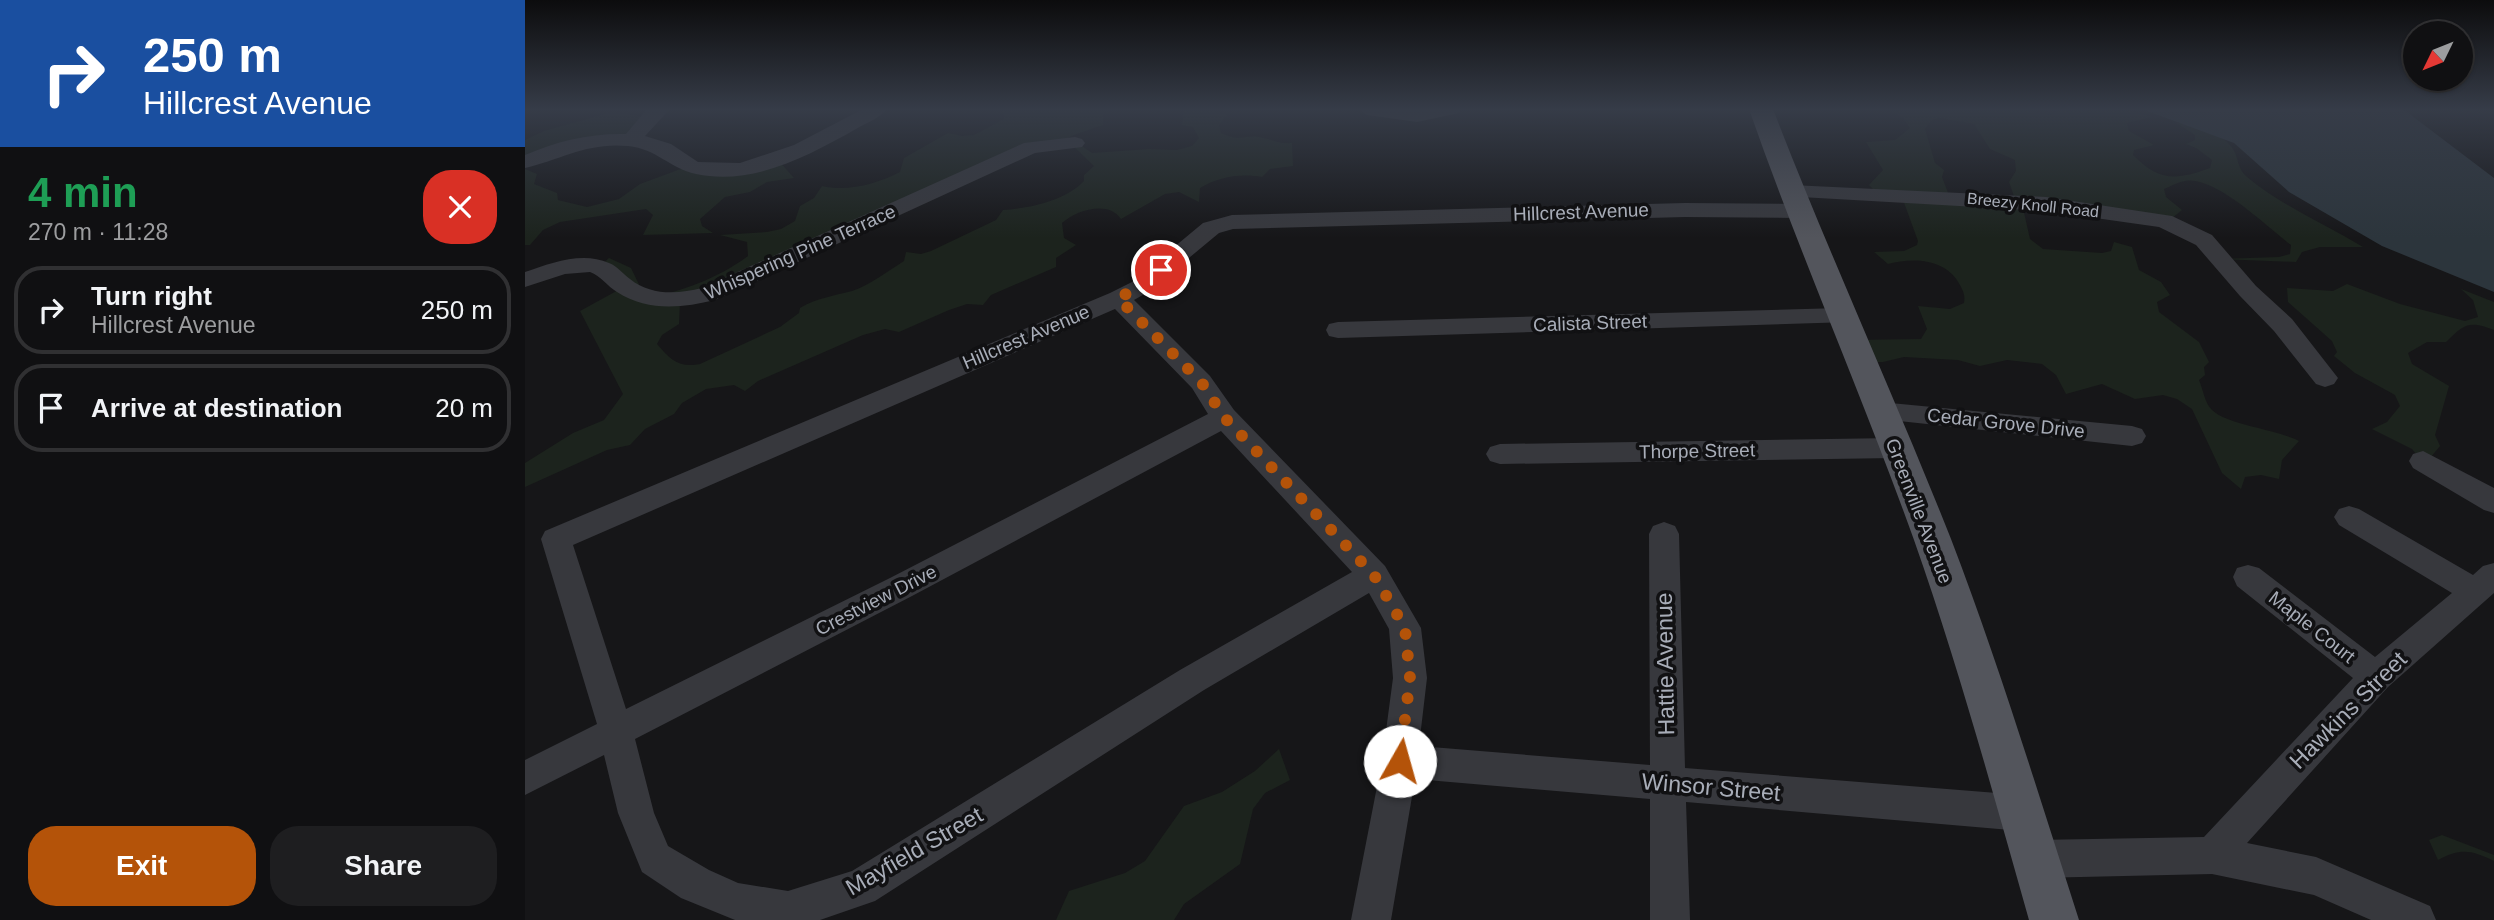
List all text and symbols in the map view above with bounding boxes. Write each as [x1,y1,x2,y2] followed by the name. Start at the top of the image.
[2403,21,2473,91] north arrow
[2403,21,2473,91] map controls
[28,28,119,119] icon: right
[143,28,282,82] text: 250 m
[143,85,372,121] text: Hillcrest Avenue
[28,169,138,216] text: 4 min
[423,170,497,244] button: close
[1966,190,2100,220] street label: Breezy Knoll Road
[1513,199,1649,225] street label: Hillcrest Avenue
[701,200,899,304] street label: Whispering Pine Terrace
[28,219,168,245] text: 270 m · 11:28
[1131,240,1191,300] pin
[1142,251,1180,289] icon: arrive
[91,281,212,311] text: Turn right
[32,291,70,329] icon: right
[421,295,493,325] text: 250 m
[959,301,1093,373] street label: Hillcrest Avenue
[1533,310,1648,335] street label: Calista Street
[91,312,256,338] text: Hillcrest Avenue
[32,389,70,427] icon: arrive
[91,393,342,423] text: Arrive at destination
[435,393,493,423] text: 20 m
[1926,404,2086,442] street label: Cedar Grove Drive
[1882,435,1956,587] street label: Greenville Avenue
[1639,439,1756,463] street label: Thorpe Street
[812,560,940,640] street label: Crestview Drive
[2265,587,2360,668] street label: Maple Court
[1651,592,1679,736] street label: Hattie Avenue
[2284,646,2412,774] street label: Hawkins Street
[1363,724,1437,798] position arrow
[1640,768,1782,806] street label: Winsor Street
[841,801,987,901] street label: Mayfield Street
[28,826,256,906] button: Exit
[270,826,497,906] button: Share

